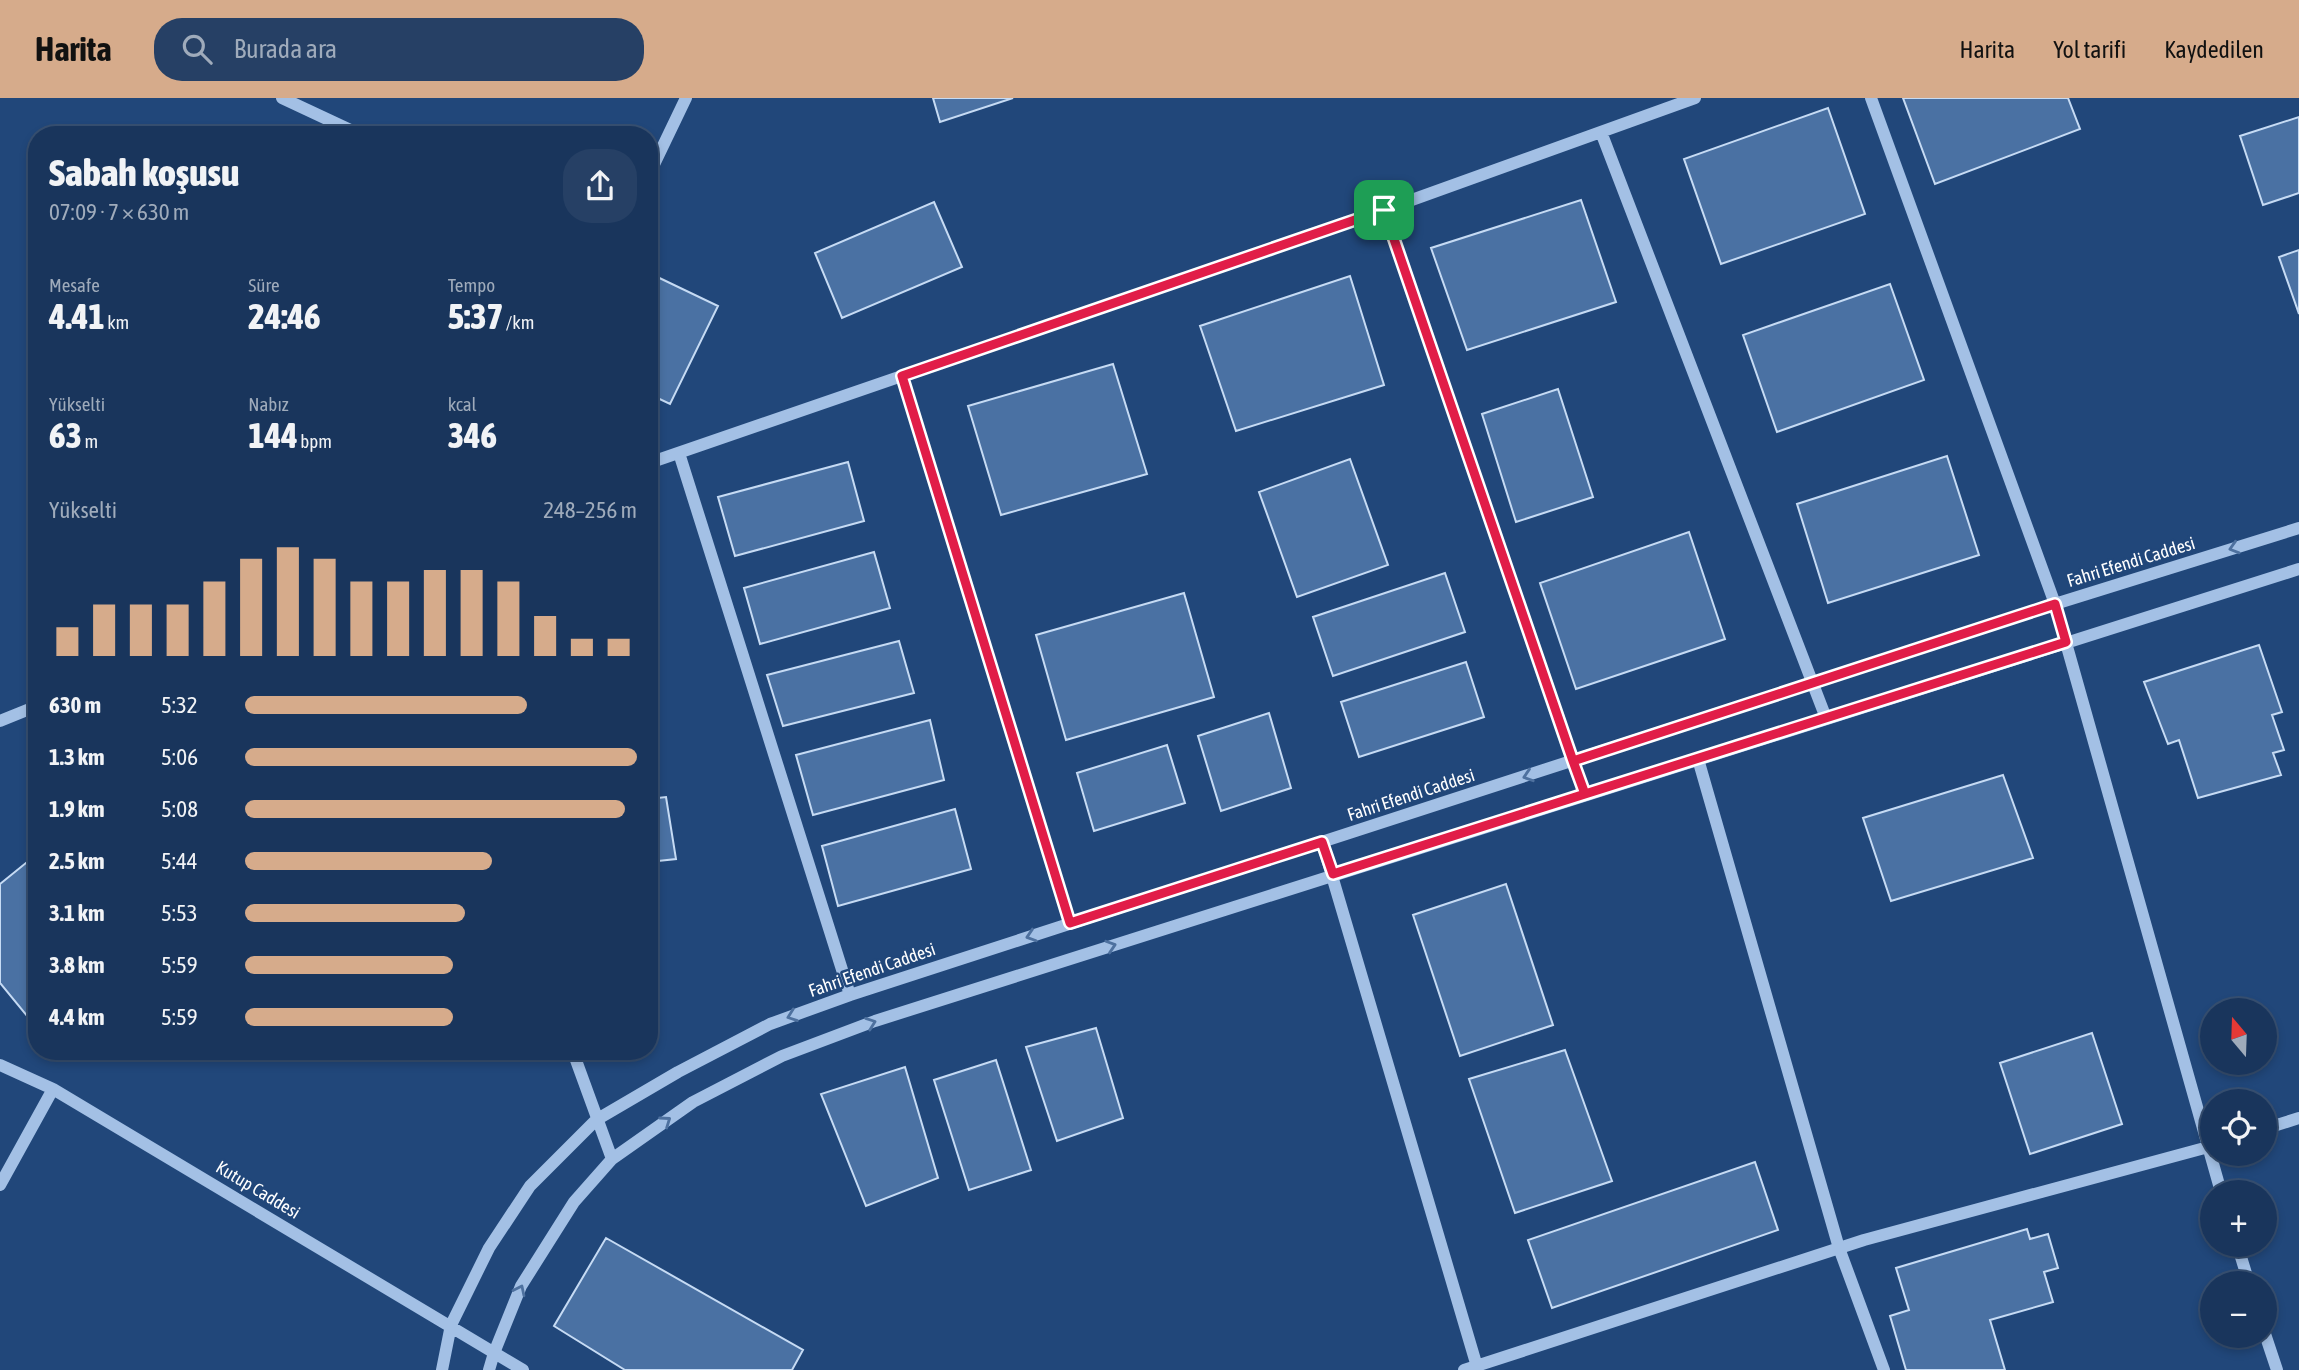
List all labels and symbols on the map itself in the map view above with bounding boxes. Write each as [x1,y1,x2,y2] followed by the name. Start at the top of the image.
[1354,180,1414,240] pin
[2064,532,2197,591] street label: Fahri Efendi Caddesi
[2228,540,2241,554] one-way arrow
[1344,764,1477,825] street label: Fahri Efendi Caddesi
[1522,767,1534,782] one-way arrow
[1026,928,1038,942] one-way arrow
[806,938,938,1001] street label: Fahri Efendi Caddesi
[1104,939,1116,954] one-way arrow
[2200,998,2277,1074] north arrow
[787,1008,799,1022] one-way arrow
[864,1017,877,1031] one-way arrow
[659,1116,672,1129] one-way arrow
[212,1156,304,1223] street label: Kutup Caddesi
[512,1285,526,1297] one-way arrow

